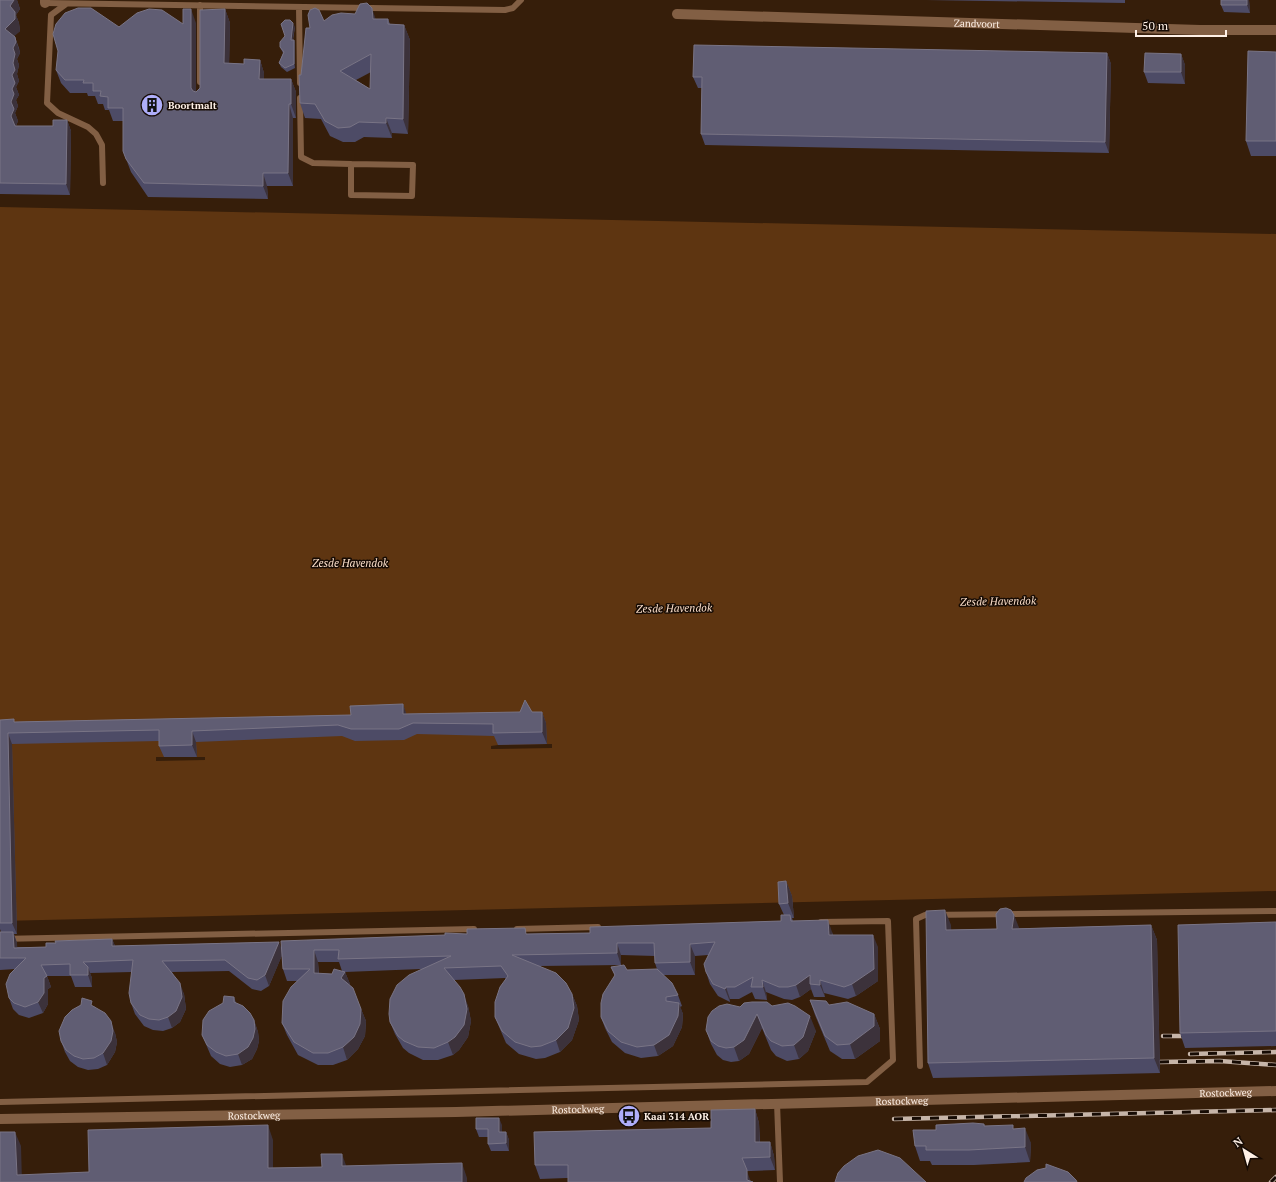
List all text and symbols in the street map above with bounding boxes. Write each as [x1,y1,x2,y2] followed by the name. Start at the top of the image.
[1136,12,1226,38] scale bar
[954,16,1000,30] street label: Zandvoort
[1142,18,1169,33] text: 50 m
[139,92,165,118] building icon: Boortmalt
[168,99,217,112] place label: Boortmalt
[312,556,389,570] water label: Zesde Havendok
[960,593,1037,609] water label: Zesde Havendok
[636,600,713,616] water label: Zesde Havendok
[1199,1085,1253,1099] street label: Rostockweg
[875,1093,929,1108] street label: Rostockweg
[551,1102,605,1116] street label: Rostockweg
[616,1103,642,1129] bus stop icon: Kaai 314 AOR
[228,1108,281,1122] street label: Rostockweg
[644,1110,709,1123] place label: Kaai 314 AOR
[1224,1130,1264,1170] north arrow
[1230,1134,1246,1150] text: N

